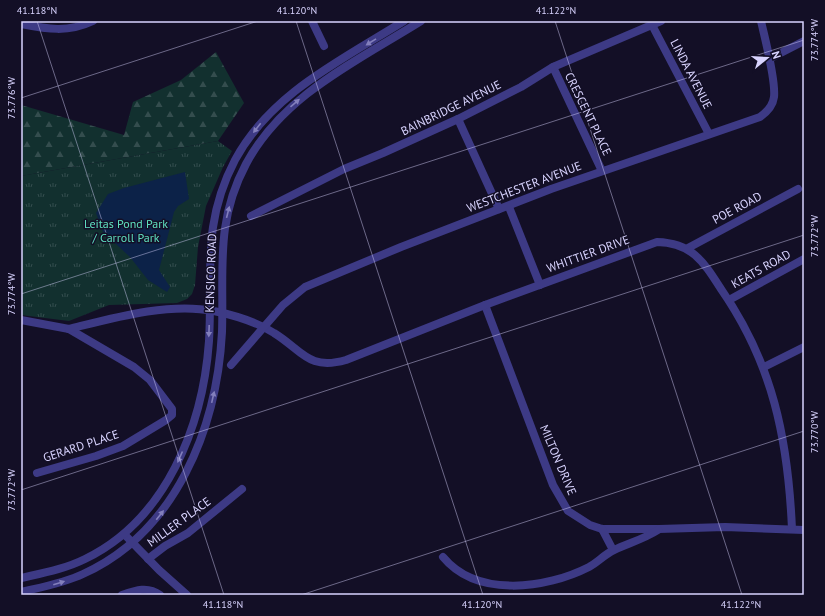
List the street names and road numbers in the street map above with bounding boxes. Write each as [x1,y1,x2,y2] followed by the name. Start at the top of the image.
[667,36,716,111] street label: LINDA AVENUE
[562,70,615,158] street label: CRESCENT PLACE
[398,77,503,138] street label: BAINBRIDGE AVENUE
[464,158,583,215] street label: WESTCHESTER AVENUE
[710,188,764,227] street label: POE ROAD
[544,232,631,275] street label: WHITTIER DRIVE
[202,233,219,313] street label: KENSICO ROAD
[728,246,793,291] street label: KEATS ROAD
[537,422,580,497] street label: MILTON DRIVE
[41,426,121,465] street label: GERARD PLACE
[144,493,214,550] street label: MILLER PLACE

